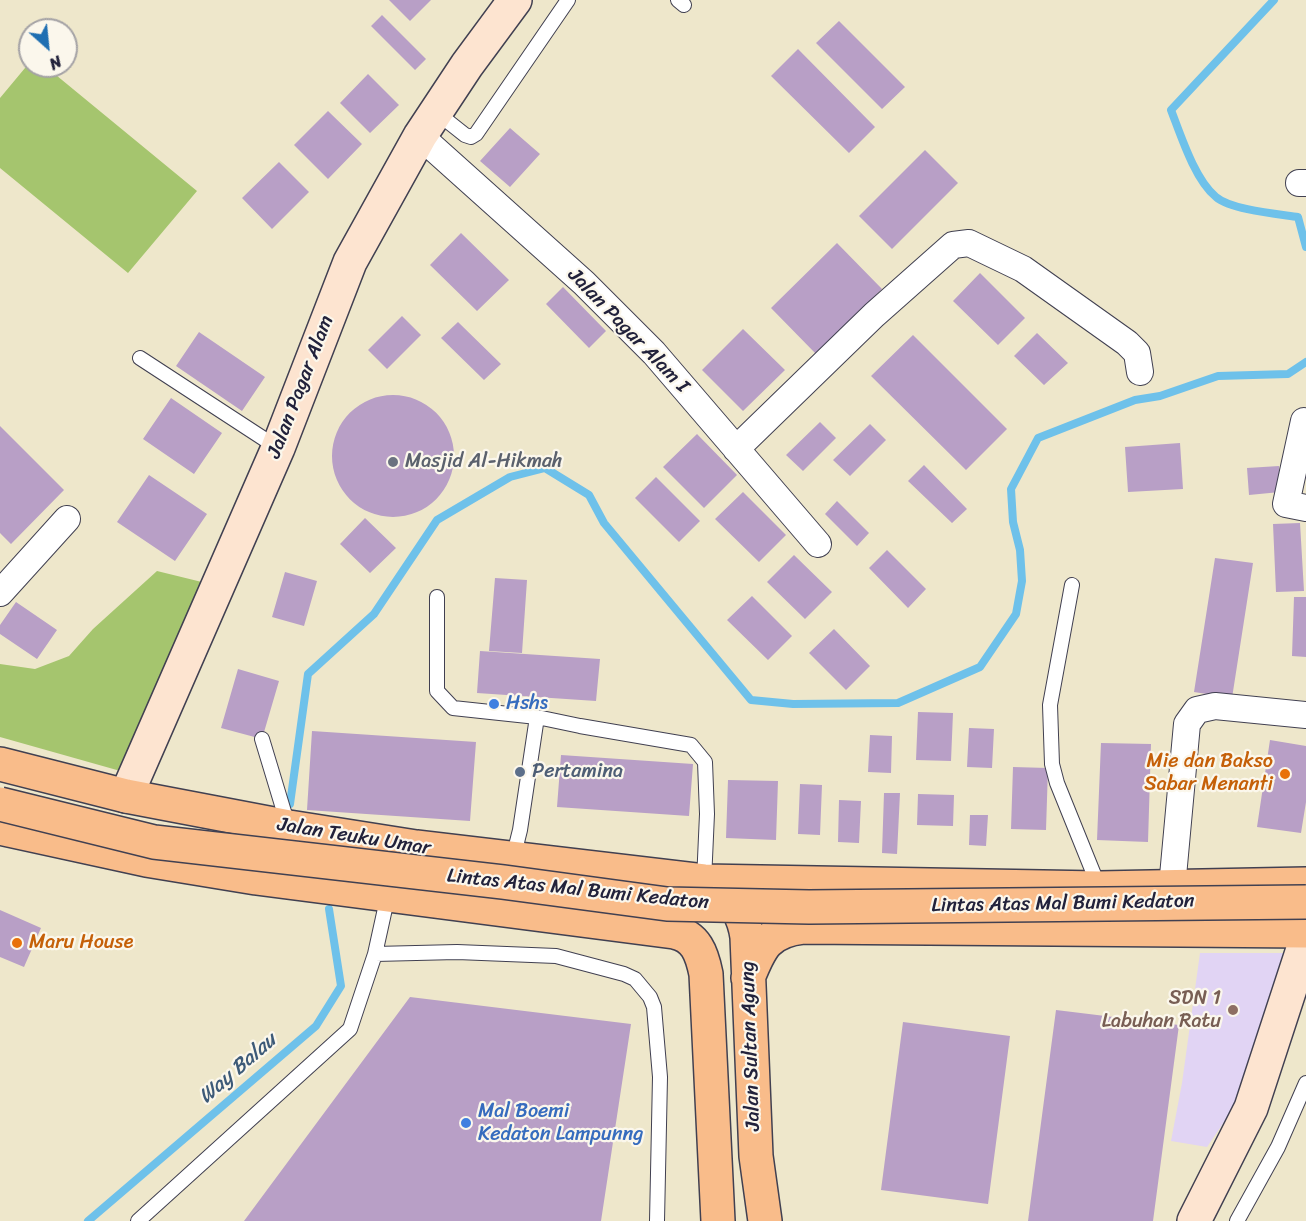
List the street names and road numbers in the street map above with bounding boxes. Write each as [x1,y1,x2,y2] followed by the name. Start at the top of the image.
[562,264,694,398] street label: Jalan Pagar Alam I
[263,312,339,462] street label: Jalan Pagar Alam
[276,813,432,861] street label: Jalan Teuku Umar
[446,864,710,916] street label: Lintas Atas Mal Bumi Kedaton
[931,890,1195,918] street label: Lintas Atas Mal Bumi Kedaton
[736,961,766,1131] street label: Jalan Sultan Agung

